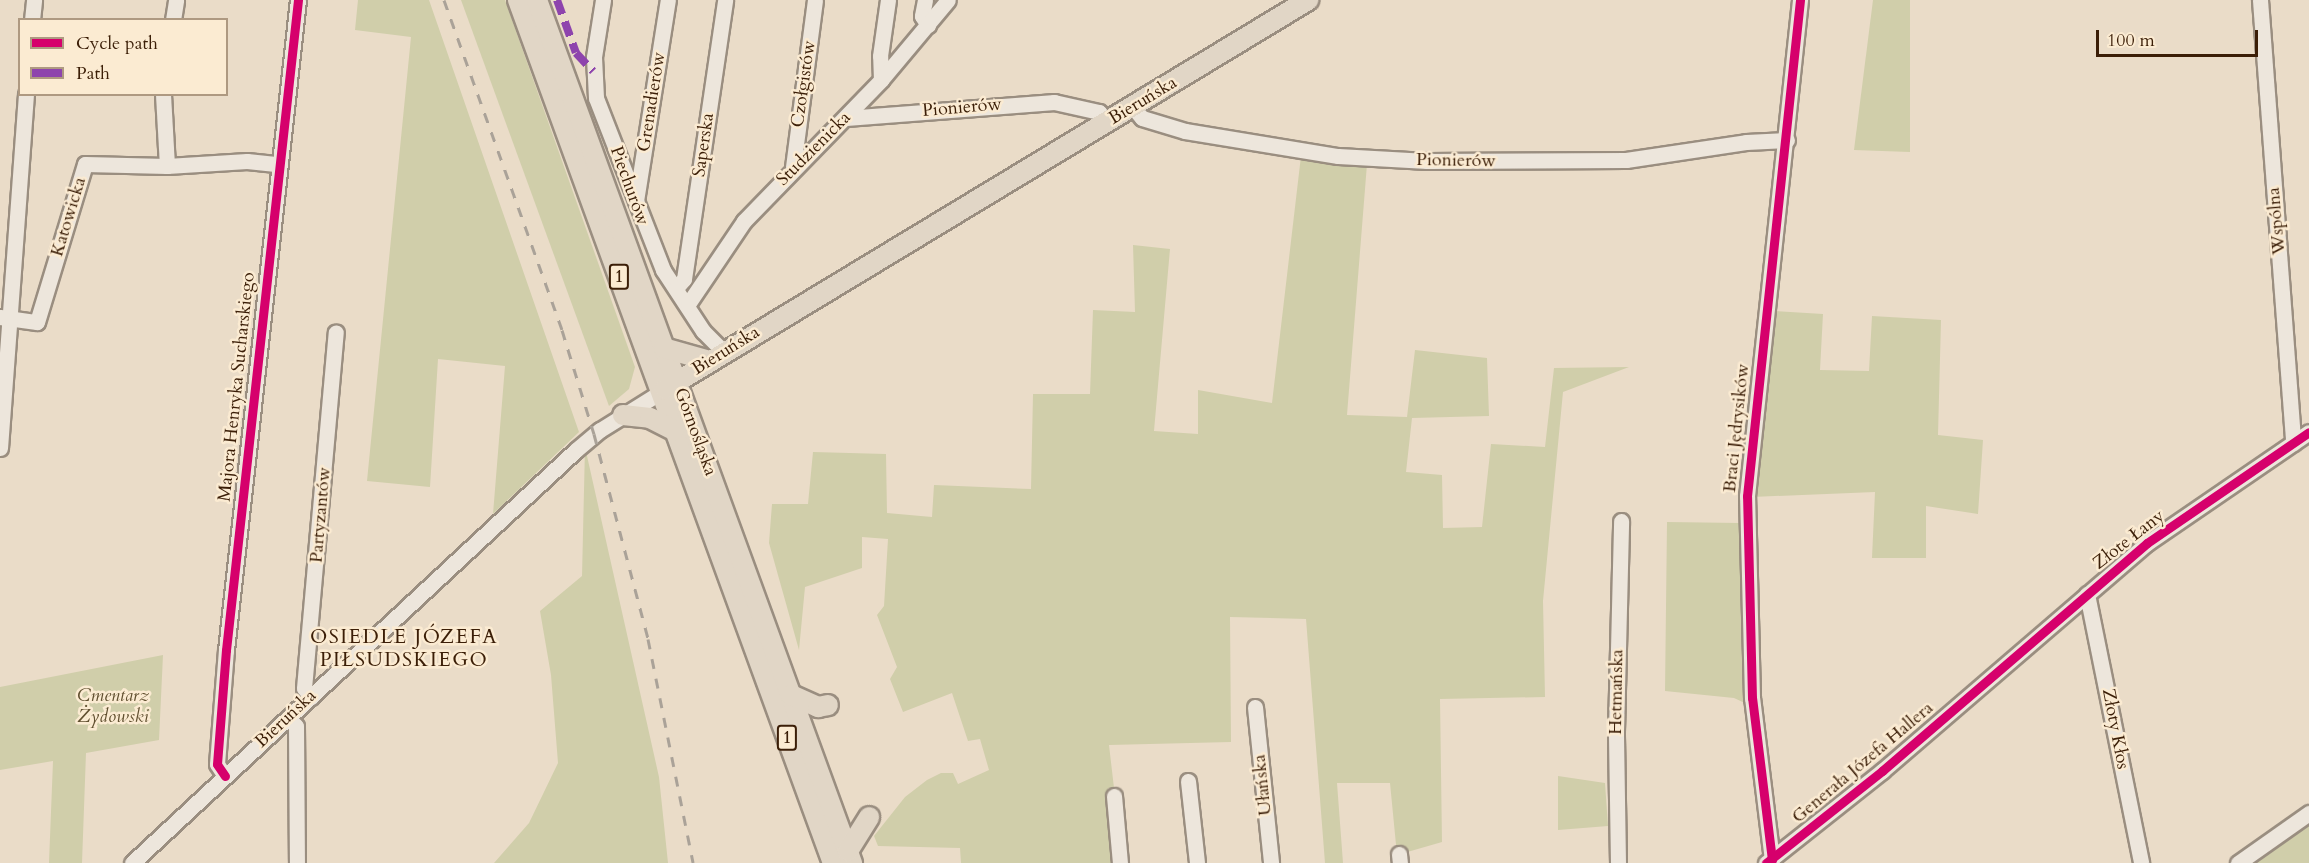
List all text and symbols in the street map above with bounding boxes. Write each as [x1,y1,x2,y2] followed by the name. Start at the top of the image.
[18,18,228,96] legend
[2099,18,2261,56] scale bar
[2107,28,2155,53] text: 100 m
[76,31,158,56] text: Cycle path
[787,39,821,129] street label: Czołgistów
[633,51,671,153] street label: Grenadierów
[76,61,110,86] text: Path
[1105,72,1181,130] street label: Bieruńska
[921,94,1003,122] street label: Pionierów
[772,107,856,191] street label: Studzienicka
[689,112,719,178] street label: Saperska
[605,144,653,228] street label: Piechurów
[1416,150,1496,172] street label: Pionierów
[47,175,91,259] street label: Katowicka
[2263,186,2291,256] street label: Wspólna
[608,264,630,290] road number: 1
[214,271,260,503] street label: Majora Henryka Sucharskiego
[688,322,764,380] street label: Bieruńska
[1719,362,1755,494] street label: Braci Jędrysików
[669,385,721,479] street label: Górnośląska
[306,466,336,564] street label: Partyzantów
[2089,505,2169,575] street label: Złote Łany
[310,625,498,672] district label: OSIEDLE JÓZEFA PIŁSUDSKIEGO
[1605,649,1629,735] street label: Hetmańska
[251,685,321,753] street label: Bieruńska
[77,686,149,728] park label: Cmentarz Żydowski
[2097,687,2133,771] street label: Złoty Kłos
[1788,698,1938,828] street label: Generała Józefa Hallera
[776,725,798,751] road number: 1
[1249,753,1277,817] street label: Ułańska

